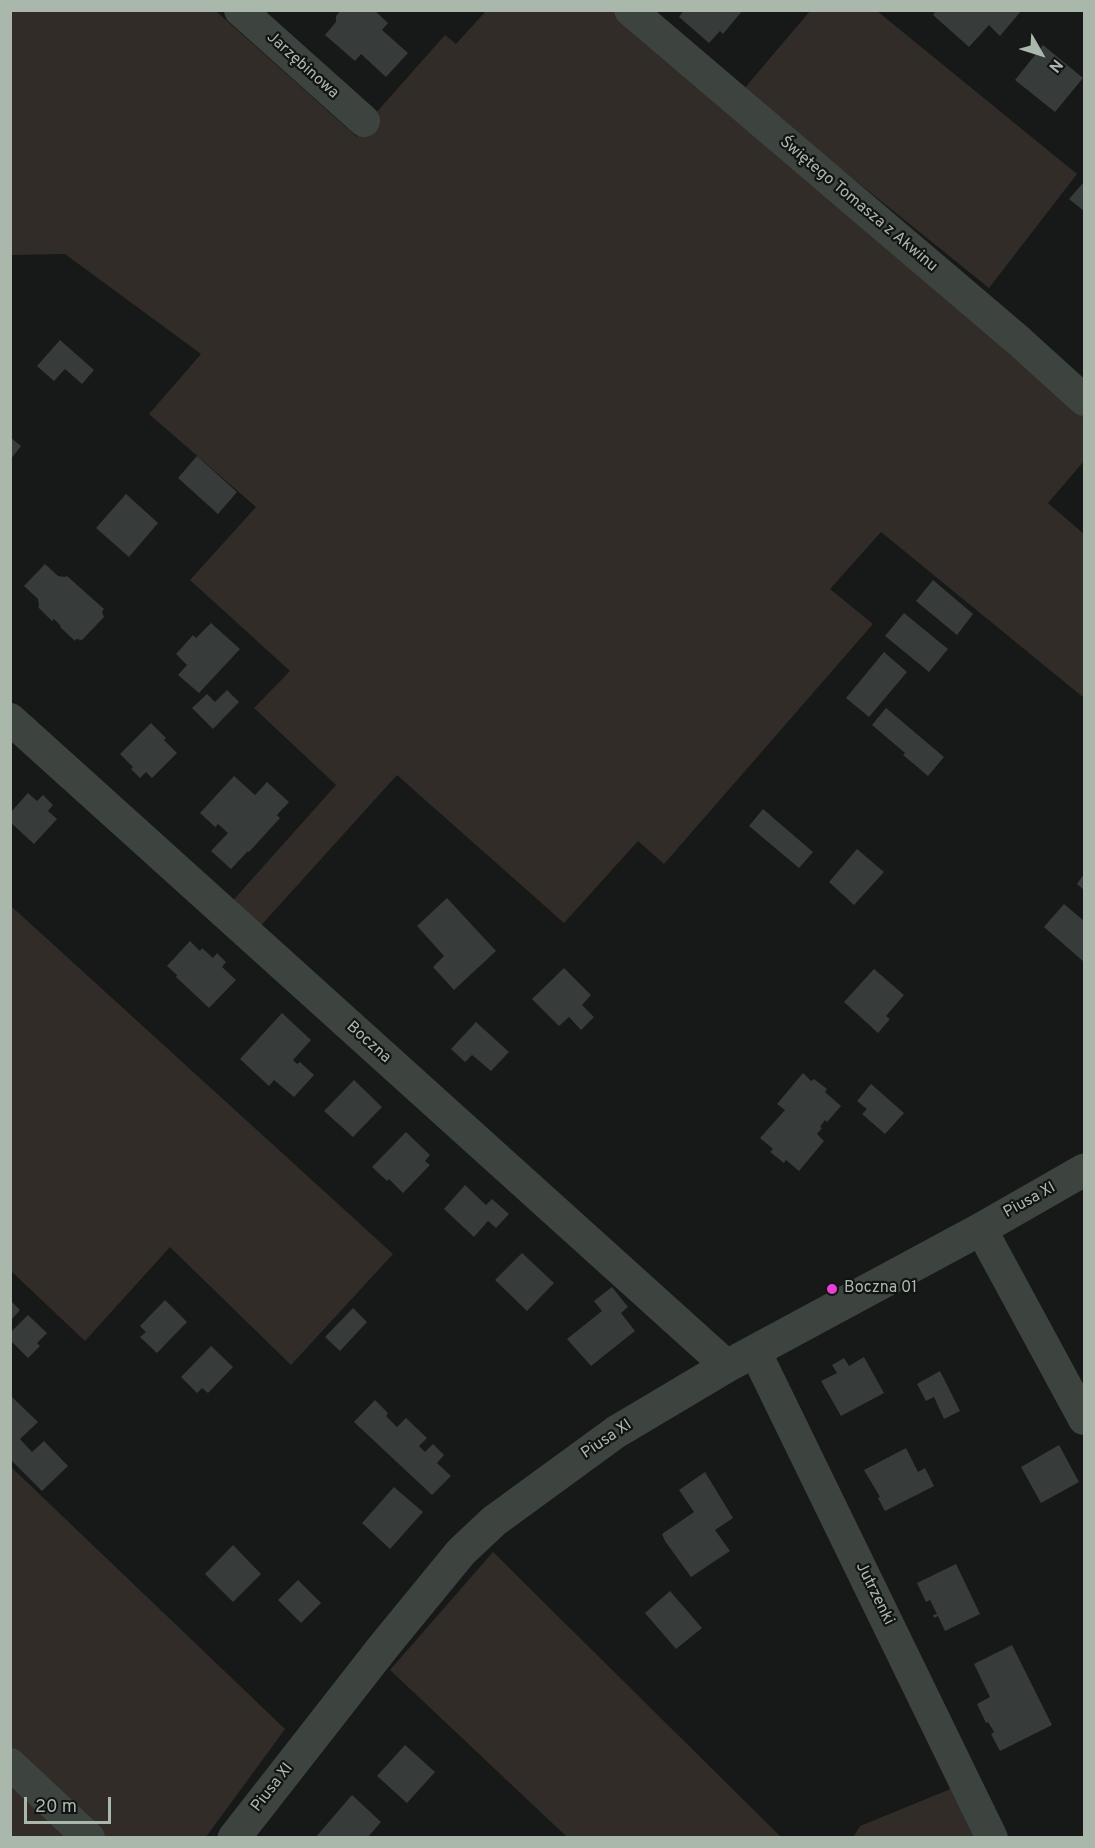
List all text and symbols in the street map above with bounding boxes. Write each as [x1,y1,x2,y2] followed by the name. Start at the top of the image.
[1011,24,1071,84] north arrow
[262,29,342,103] street label: Jarzębinowa
[1044,55,1066,76] text: N
[775,133,941,277] street label: Świętego Tomasza z Akwinu
[342,1018,394,1068] street label: Boczna
[1001,1179,1059,1223] street label: Piusa XI
[844,1279,917,1299] place label: Boczna 01
[825,1282,839,1296] marker: Boczna 01
[578,1416,636,1464] street label: Piusa XI
[851,1559,897,1629] street label: Jutrzenki
[248,1760,298,1816] street label: Piusa XI
[27,1785,114,1823] scale bar
[35,1796,77,1819] text: 20 m

